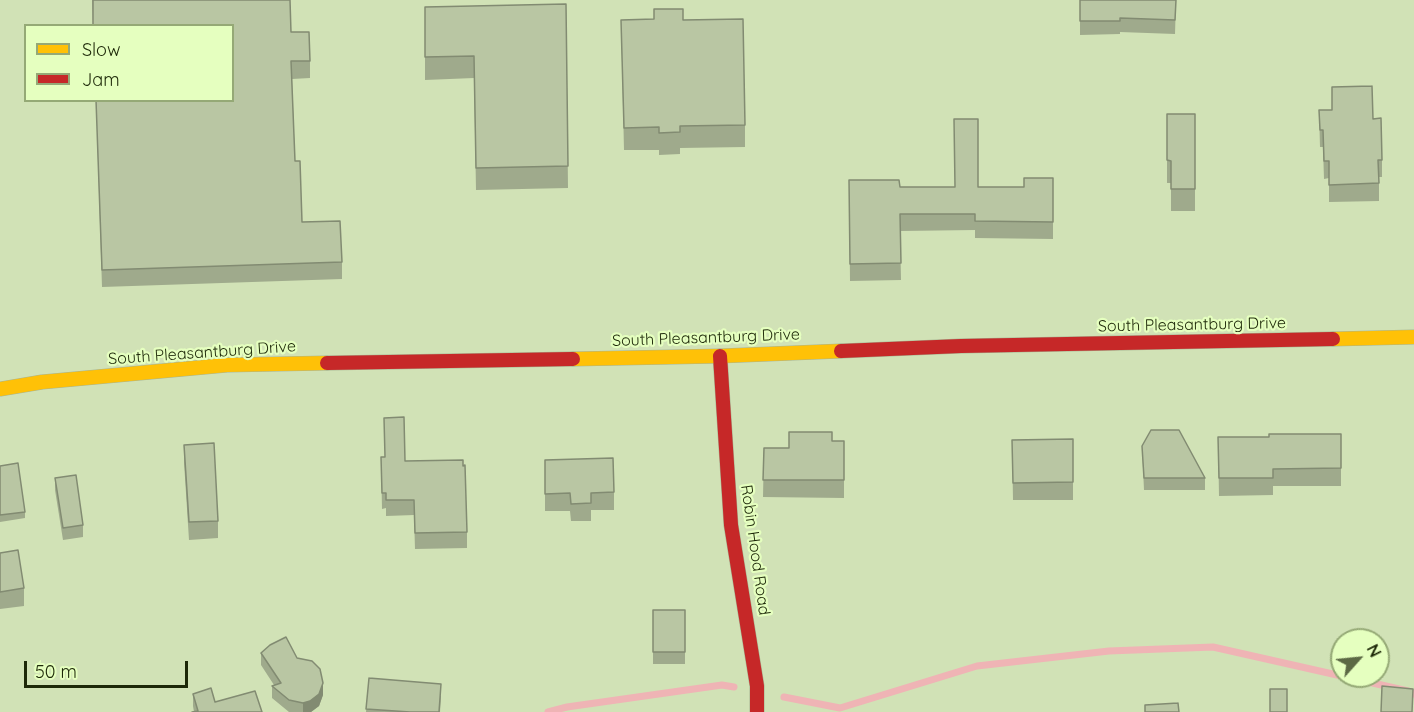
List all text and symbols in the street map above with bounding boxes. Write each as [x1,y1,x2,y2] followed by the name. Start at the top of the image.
[24,24,234,102] legend
[82,38,120,61] text: Slow
[82,68,120,91] text: Jam
[1098,314,1286,336] street label: South Pleasantburg Drive
[612,325,800,351] street label: South Pleasantburg Drive
[108,337,296,369] street label: South Pleasantburg Drive
[736,483,774,617] street label: Robin Hood Road
[1330,628,1390,688] north arrow
[1363,641,1386,661] text: N
[27,649,190,687] scale bar
[35,660,77,683] text: 50 m

